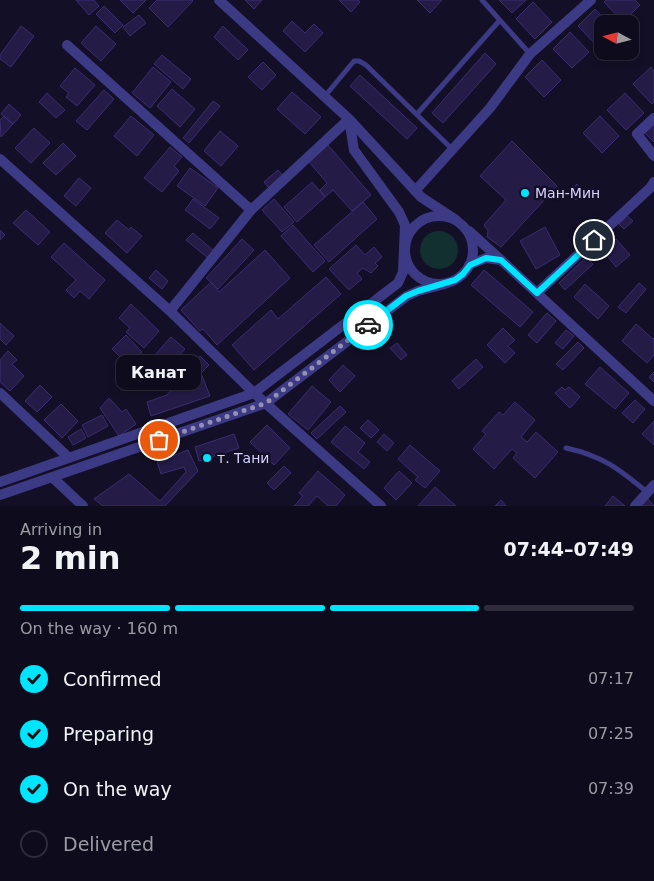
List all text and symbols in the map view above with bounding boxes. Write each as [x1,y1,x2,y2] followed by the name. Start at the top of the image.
[594,15,639,60] north arrow
[594,15,639,60] map controls
[535,185,600,201] place label: Ман-Мин
[519,187,531,199] marker: Ман-Мин
[573,219,615,261] pin
[580,226,608,254] icon: home
[343,300,393,350] courier
[354,311,382,339] icon: car
[116,355,202,390] callout: Канат
[131,363,186,382] text: Канат
[138,419,180,461] pin
[145,426,173,454] icon: bag
[217,450,269,466] place label: т. Тани
[201,452,213,464] marker: т. Тани
[20,520,102,539] text: Arriving in
[504,538,634,560] text: 07:44–07:49
[20,539,121,577] text: 2 min
[20,619,178,638] text: On the way · 160 m
[20,665,48,693] icon: check
[63,668,162,690] text: Confirmed
[588,669,634,688] text: 07:17
[20,720,48,748] icon: check
[63,723,154,745] text: Preparing
[588,724,634,743] text: 07:25
[20,775,48,803] icon: check
[63,778,172,800] text: On the way
[588,779,634,798] text: 07:39
[63,833,154,855] text: Delivered

